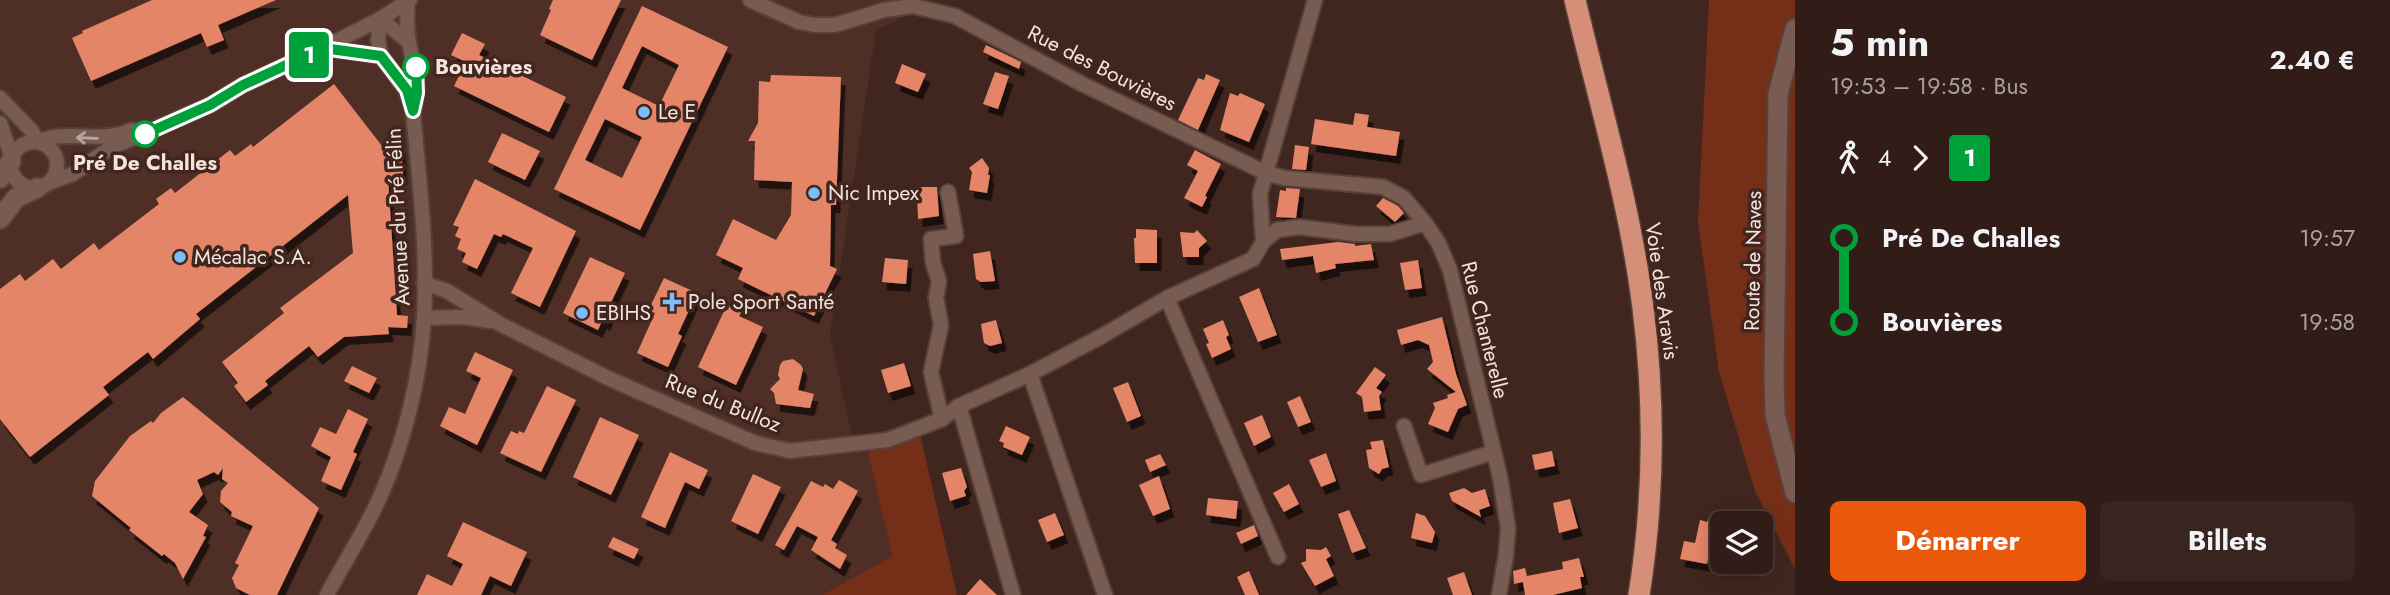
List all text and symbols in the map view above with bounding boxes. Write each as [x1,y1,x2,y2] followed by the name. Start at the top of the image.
[1830,15,1929,70] text: 5 min
[1022,18,1182,118] street label: Rue des Bouvières
[286,32,332,78] line badge: 1
[303,37,315,72] text: 1
[2269,41,2355,79] text: 2.40 €
[435,52,533,82] place label: Bouvières
[403,54,429,80] marker: Bouvières
[1830,69,2028,103] text: 19:53 – 19:58 · Bus
[658,97,696,127] place label: Le E
[636,104,652,120] marker: Le E
[132,121,158,147] marker: Pré De Challes
[378,127,418,307] street label: Avenue du Pré Félin
[76,131,99,144] one-way arrow
[1830,139,1868,177] icon: walk
[1901,139,1939,177] icon: forward
[1963,140,1976,175] text: 1
[1878,141,1891,175] text: 4
[73,148,217,178] place label: Pré De Challes
[828,178,919,208] place label: Nic Impex
[806,185,822,201] marker: Nic Impex
[1737,191,1769,331] street label: Route de Naves
[1882,219,2060,257] text: Pré De Challes
[1638,221,1686,361] street label: Voie des Aravis
[2299,221,2355,255] text: 19:57
[194,242,312,272] place label: Mécalac S.A.
[172,249,188,265] marker: Mécalac S.A.
[1453,258,1517,402] street label: Rue Chanterelle
[688,287,834,317] place label: Pole Sport Santé
[662,292,682,312] marker: Pole Sport Santé
[596,298,651,328] place label: EBIHS
[1882,303,2002,341] text: Bouvières
[574,305,590,321] marker: EBIHS
[2299,305,2355,339] text: 19:58
[661,366,786,440] street label: Rue du Bulloz
[1830,501,2086,581] button: Démarrer
[2100,501,2355,581] button: Billets
[1710,511,1773,574] map controls
[1710,511,1773,574] button: layers

